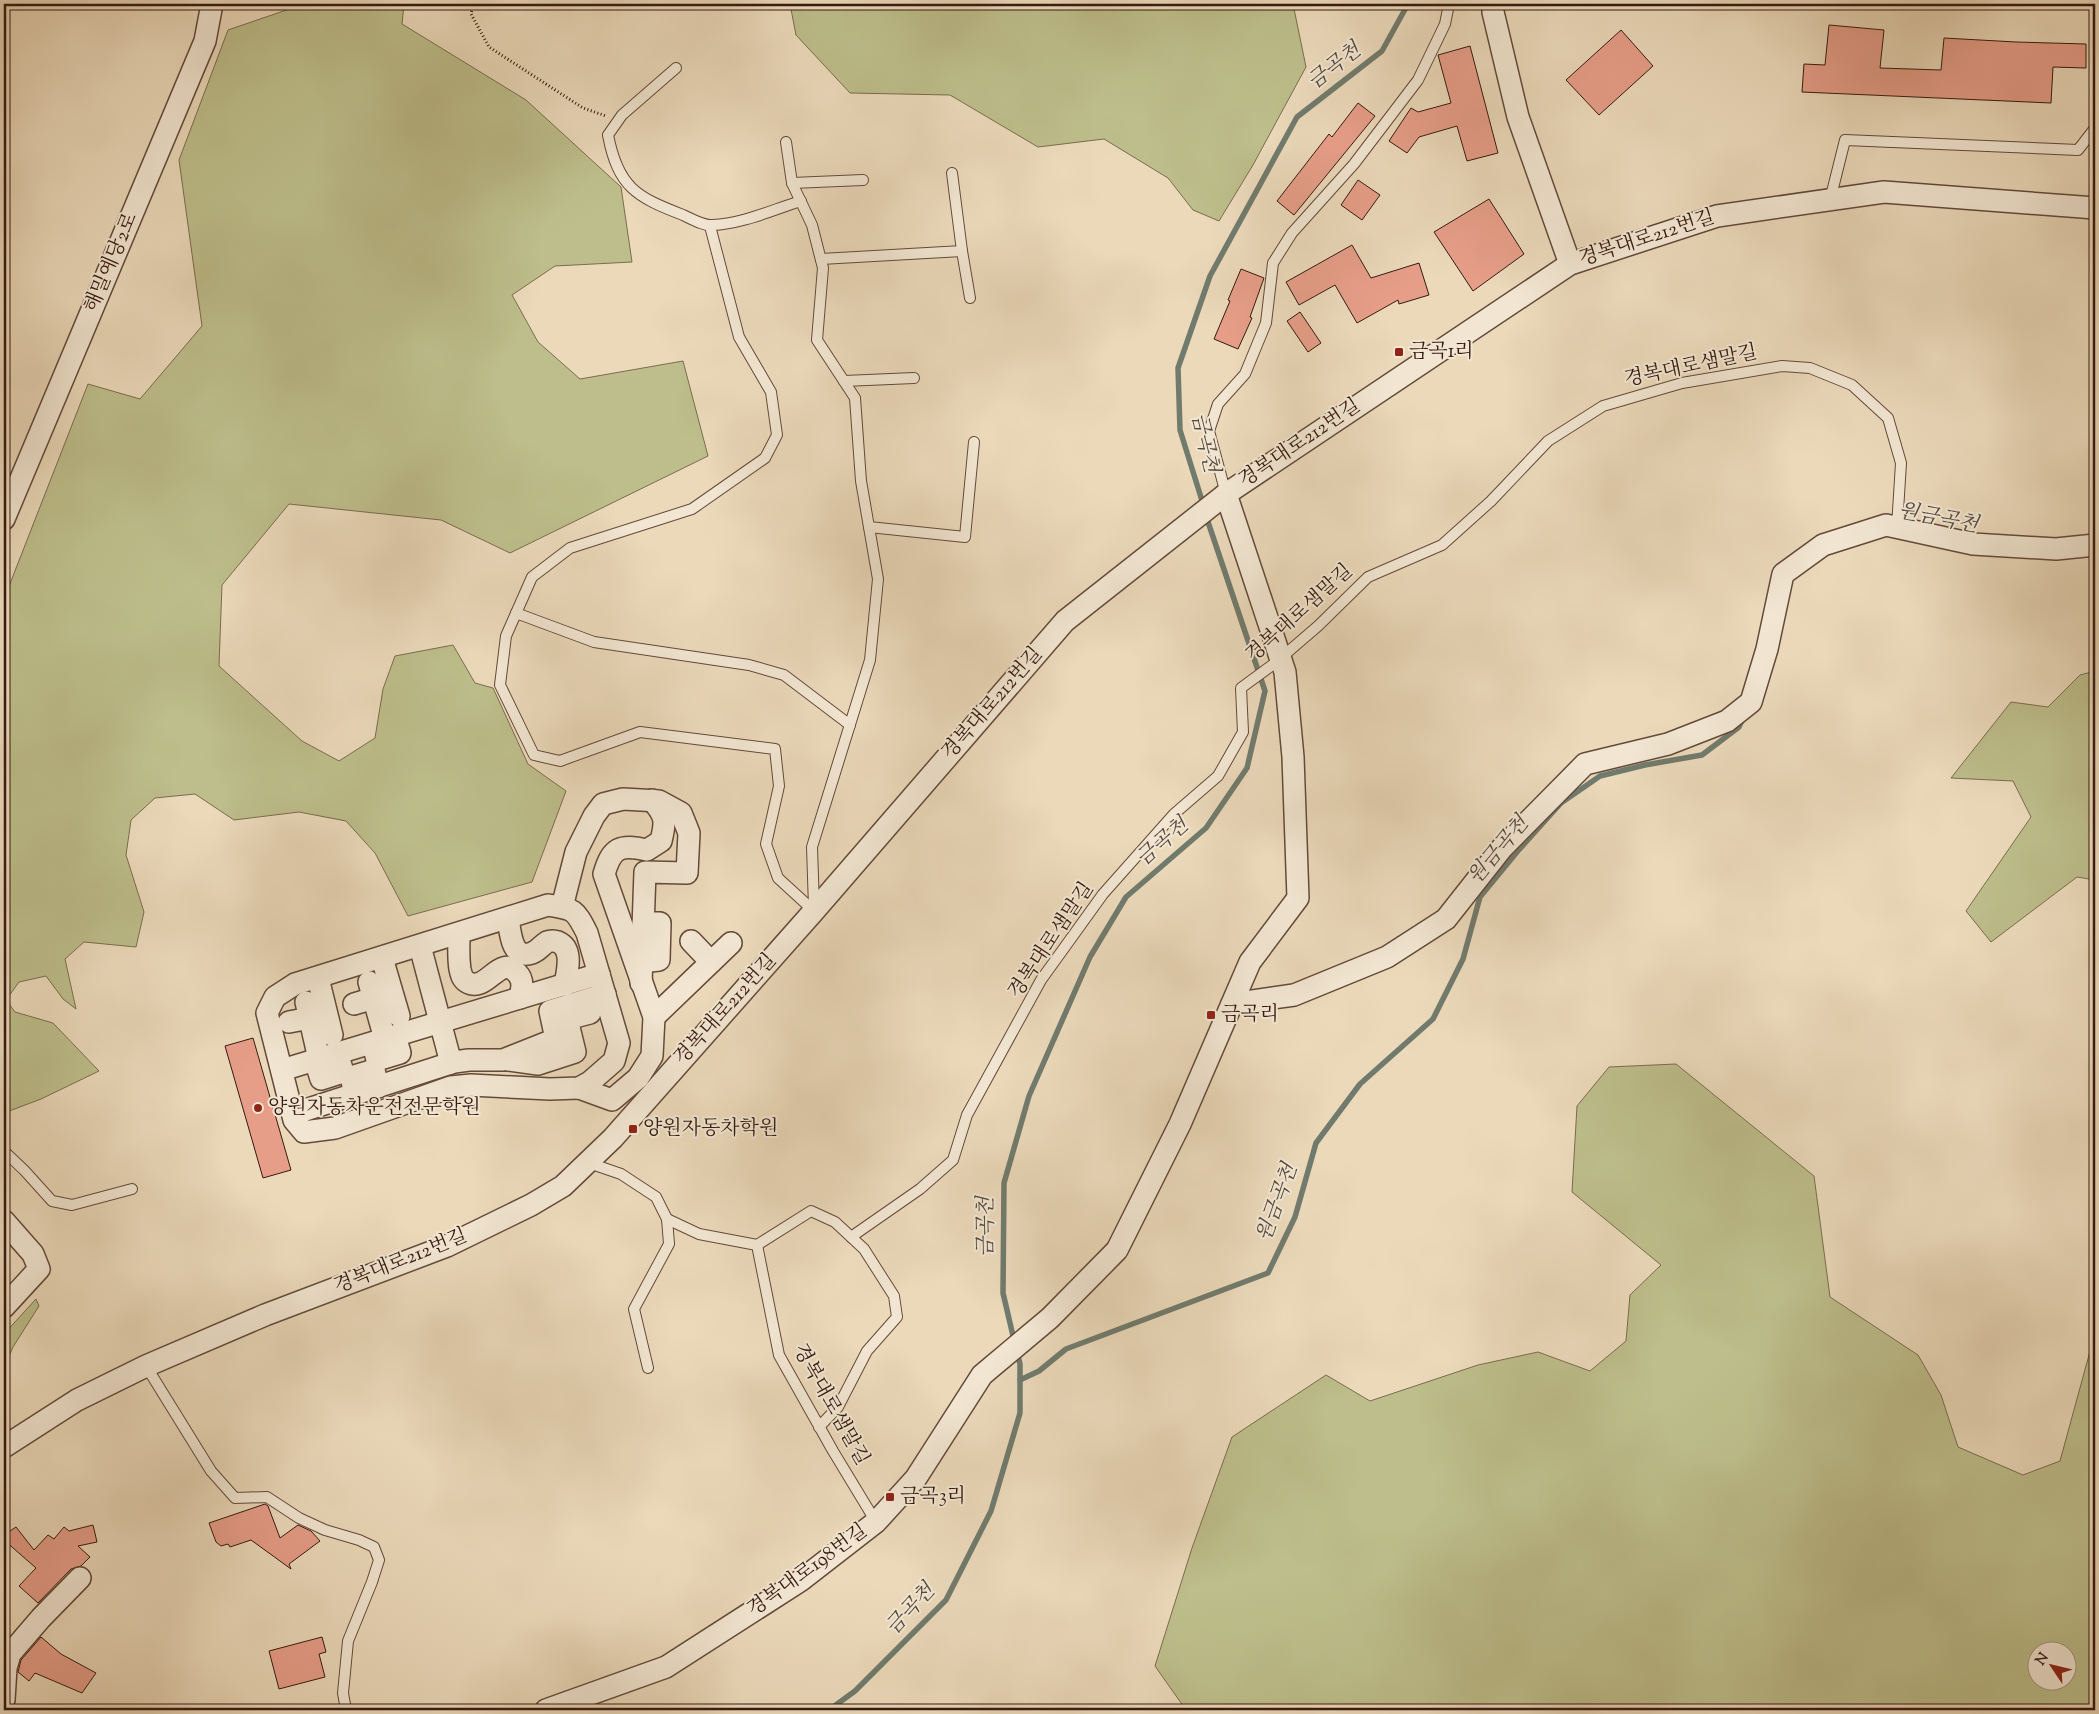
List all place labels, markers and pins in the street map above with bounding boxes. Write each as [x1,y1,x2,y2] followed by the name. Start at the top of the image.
[1409,338,1474,367] place label: 금곡1리
[1393,346,1405,358] marker: 금곡1리
[1221,1001,1279,1030] place label: 금곡리
[1205,1009,1217,1021] marker: 금곡리
[268,1094,481,1123] place label: 양원자동차운전전문학원
[252,1102,264,1114] marker: 양원자동차운전전문학원
[643,1115,778,1144] place label: 양원자동차학원
[627,1123,639,1135] marker: 양원자동차학원
[900,1483,966,1512] place label: 금곡3리
[884,1491,896,1503] marker: 금곡3리

